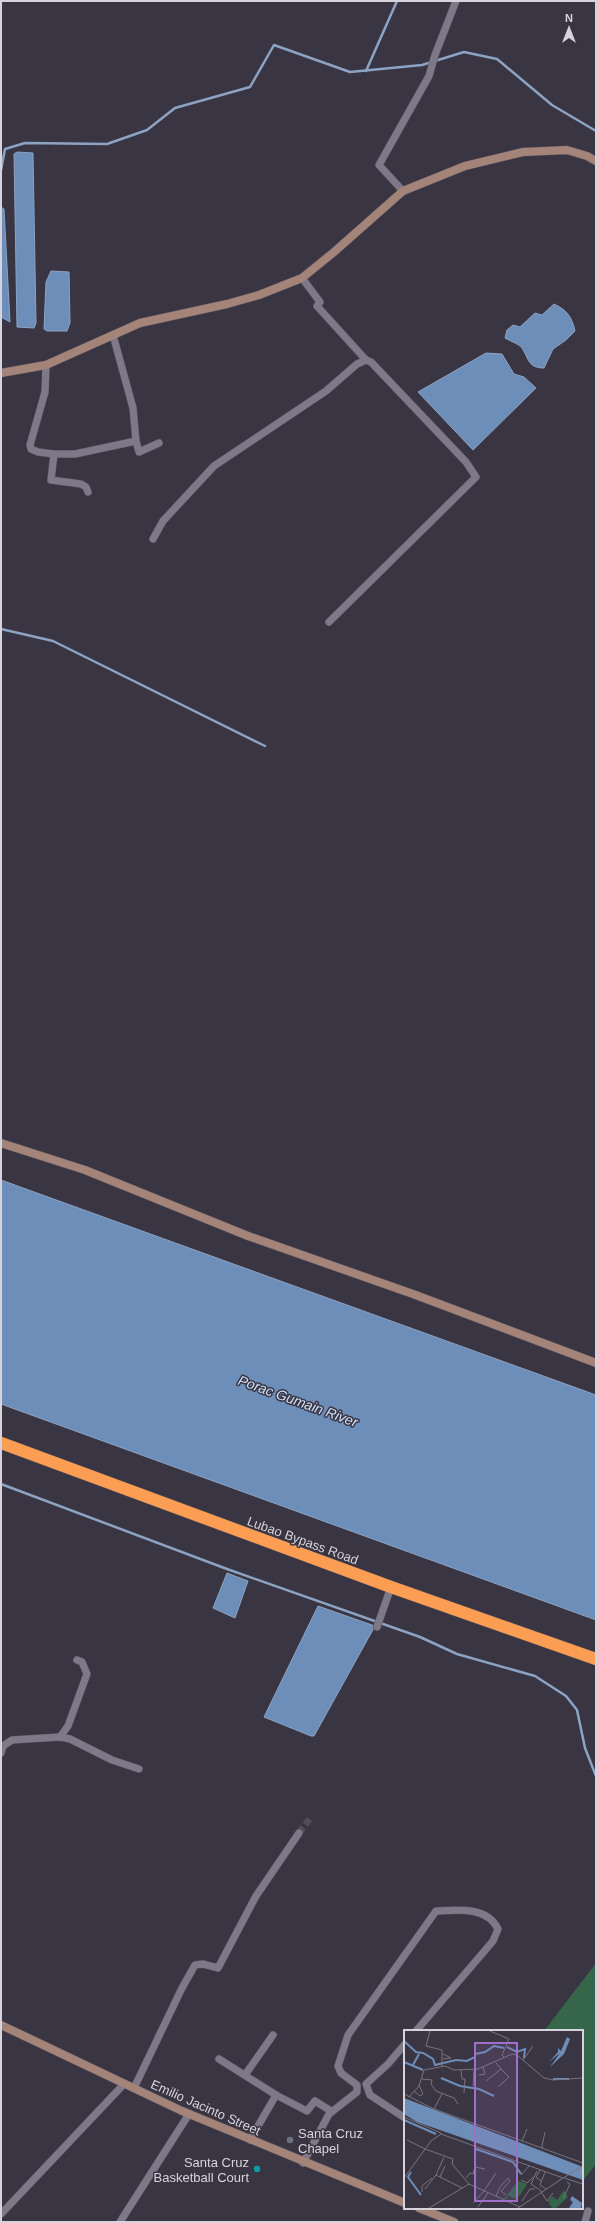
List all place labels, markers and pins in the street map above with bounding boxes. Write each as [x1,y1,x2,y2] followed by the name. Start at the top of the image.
[298,2126,363,2156] place label: Santa Cruz Chapel
[285,2135,295,2145] marker: Santa Cruz Chapel
[154,2155,249,2185] place label: Santa Cruz Basketball Court
[252,2164,262,2174] marker: Santa Cruz Basketball Court

